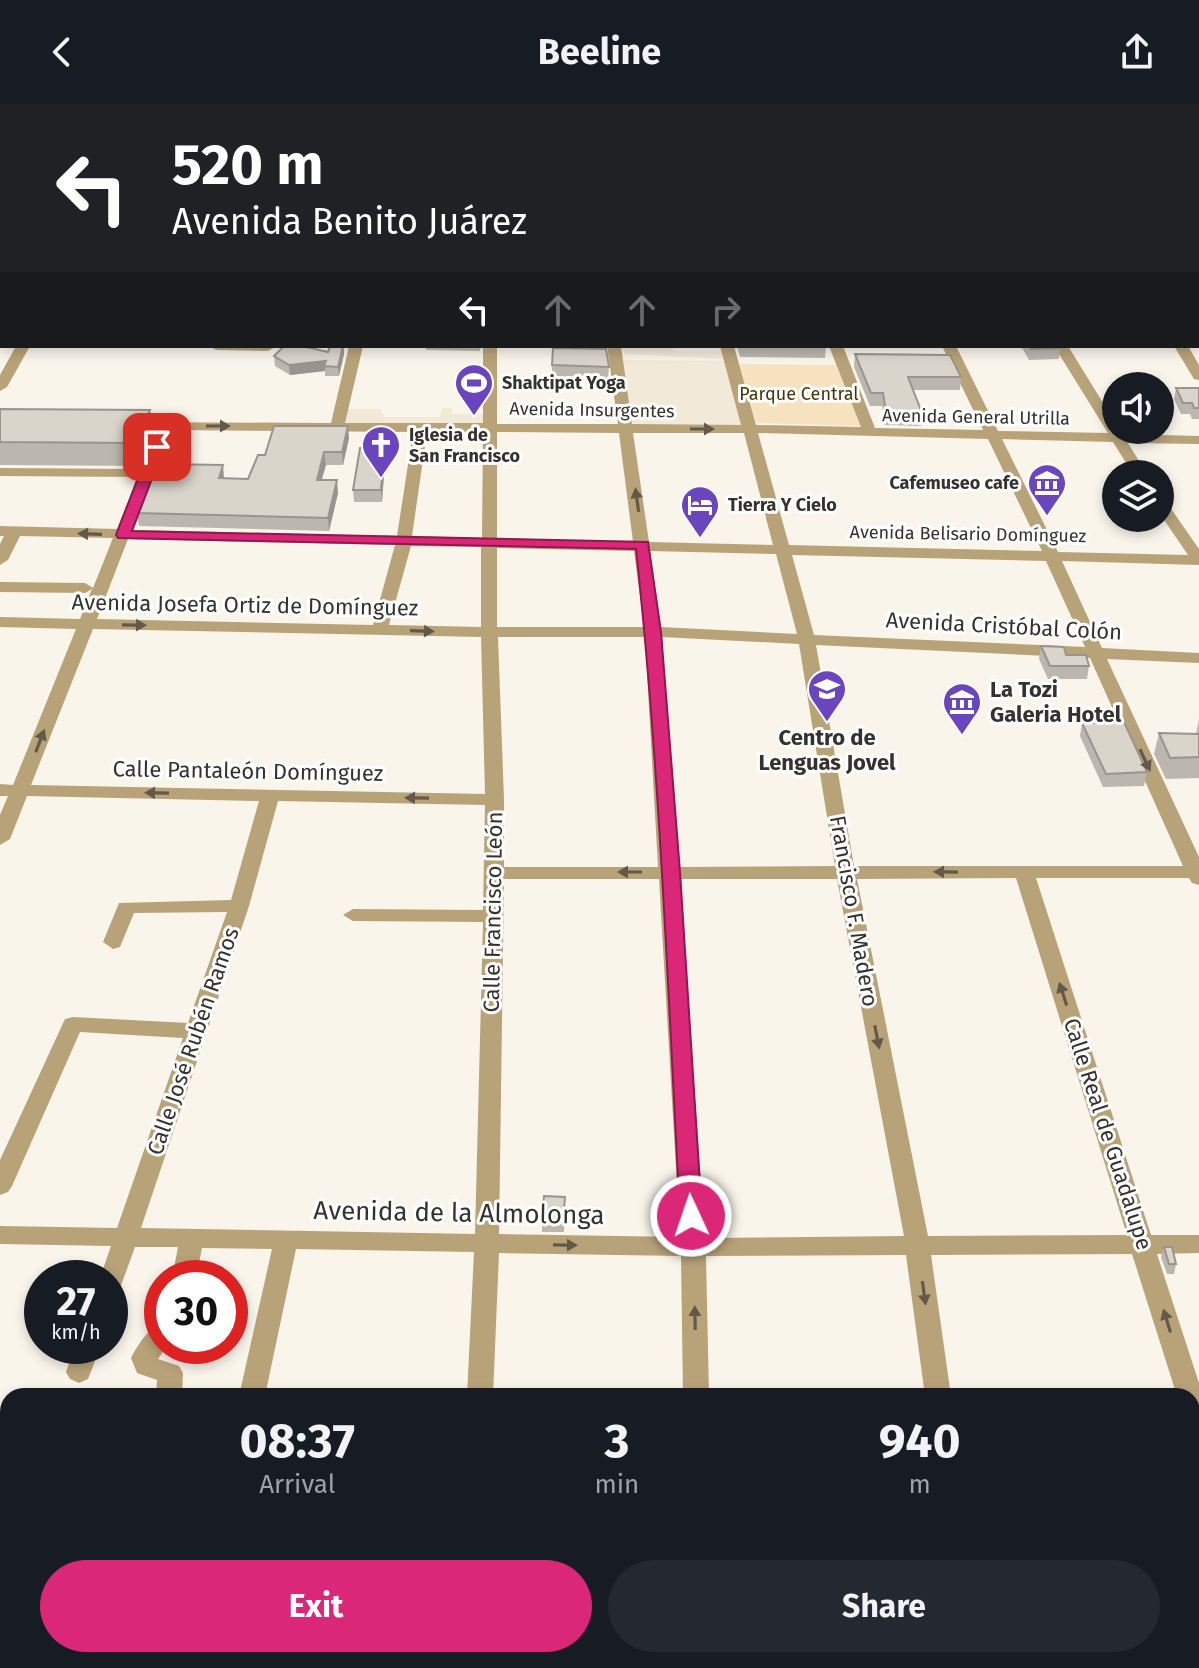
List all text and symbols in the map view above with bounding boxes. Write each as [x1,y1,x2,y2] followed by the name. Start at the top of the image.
[40,30,84,74] icon: back
[538,30,661,74] text: Beeline
[1115,30,1159,74] icon: share
[172,132,324,199] text: 520 m
[40,136,144,240] icon: left
[172,200,527,244] text: Avenida Benito Juárez
[452,288,496,332] icon: left
[536,288,580,332] icon: ahead
[620,288,664,332] icon: ahead
[704,288,748,332] icon: right
[453,362,495,417] sports icon: Shaktipat Yoga
[502,372,626,394] place label: Shaktipat Yoga
[1102,372,1174,532] map controls
[1102,372,1174,444] button: sound
[739,383,859,405] park label: Parque Central
[509,398,675,422] street label: Avenida Insurgentes
[882,404,1070,430] street label: Avenida General Utrilla
[123,413,191,481] pin
[206,420,231,432] one-way arrow
[690,423,715,435] one-way arrow
[360,424,402,479] church icon: Iglesia de San Francisco
[409,424,520,467] place label: Iglesia de San Francisco
[135,425,179,469] icon: arrive
[1102,460,1174,532] button: layers
[1026,462,1068,517] museum icon: Cafemuseo cafe
[889,472,1019,494] place label: Cafemuseo cafe
[679,484,721,539] hotel icon: Tierra Y Cielo
[630,487,643,512] one-way arrow
[728,494,837,516] place label: Tierra Y Cielo
[849,521,1087,547] street label: Avenida Belisario Domínguez
[77,527,102,540] one-way arrow
[71,588,419,622] street label: Avenida Josefa Ortiz de Domínguez
[885,606,1123,646] street label: Avenida Cristóbal Colón
[122,619,147,631] one-way arrow
[410,624,435,637] one-way arrow
[806,668,848,723] school or university icon: Centro de Lenguas Jovel
[990,676,1122,728] place label: La Tozi Galeria Hotel
[941,681,983,736] museum icon: La Tozi Galeria Hotel
[758,724,896,776] place label: Centro de Lenguas Jovel
[34,729,47,753] one-way arrow
[1138,749,1152,772] one-way arrow
[112,755,384,787] street label: Calle Pantaleón Domínguez
[144,787,169,799] one-way arrow
[404,792,429,804] one-way arrow
[478,811,508,1013] street label: Calle Francisco León
[824,813,884,1009] street label: Francisco F. Madero
[617,866,642,878] one-way arrow
[933,866,958,878] one-way arrow
[141,924,245,1158] street label: Calle José Rubén Ramos
[1056,981,1069,1005] one-way arrow
[1058,1015,1158,1253] street label: Calle Real de Guadalupe
[872,1025,884,1050] one-way arrow
[649,1174,733,1258] position arrow
[313,1195,605,1231] street label: Avenida de la Almolonga
[553,1239,578,1251] one-way arrow
[144,1260,248,1364] speed limit sign: 30
[57,1278,96,1326] text: 27
[918,1281,931,1306] one-way arrow
[688,1305,701,1330] one-way arrow
[1160,1309,1173,1333] one-way arrow
[51,1320,101,1344] text: km/h
[240,1412,355,1470] text: 08:37
[604,1412,629,1470] text: 3
[879,1412,960,1470] text: 940
[259,1469,335,1500] text: Arrival
[594,1469,639,1500] text: min
[909,1469,931,1500] text: m
[40,1560,592,1652] button: Exit
[608,1560,1160,1652] button: Share

